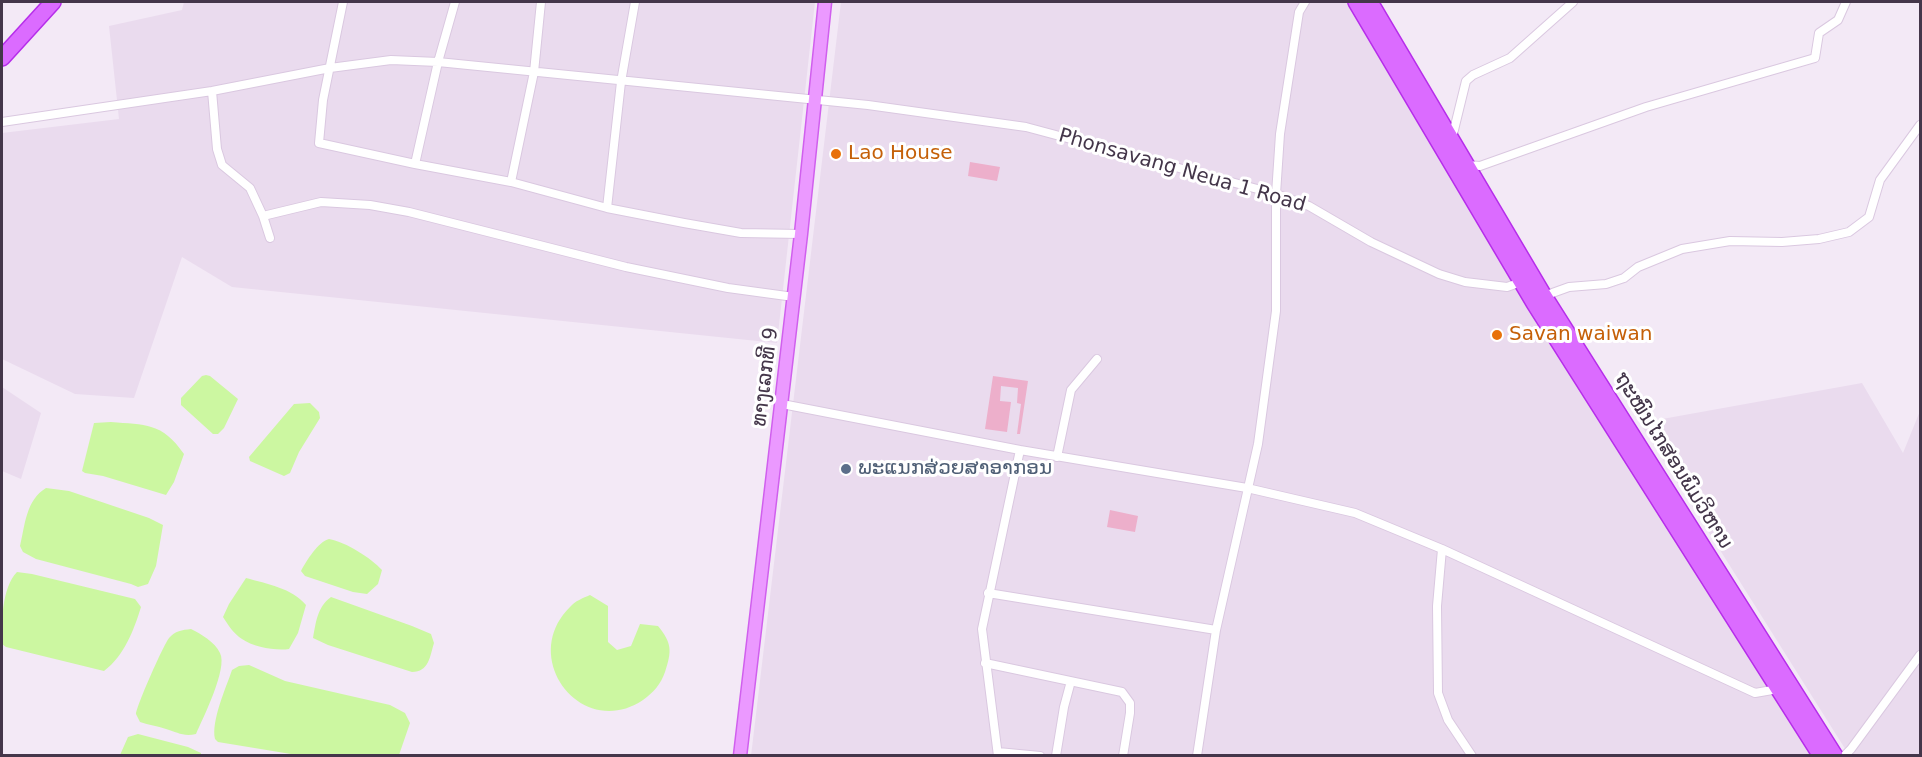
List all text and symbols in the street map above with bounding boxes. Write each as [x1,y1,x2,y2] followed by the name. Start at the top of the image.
[1056,124,1308,218] street label: Phonsavang Neua 1 Road
[848,142,953,166] place label: Lao House
[829,147,843,161] marker: Lao House
[1509,323,1653,347] place label: Savan waiwan
[748,326,784,428] street label: ທາງເລກທີ 9
[1490,328,1504,342] marker: Savan waiwan
[1609,368,1737,554] street label: ຖະໜົນໄກສອນພົມວິຫານ
[858,457,1052,481] place label: ພະແນກສ່ວຍສາອາກອນ
[839,462,853,476] marker: ພະແນກສ່ວຍສາອາກອນ

